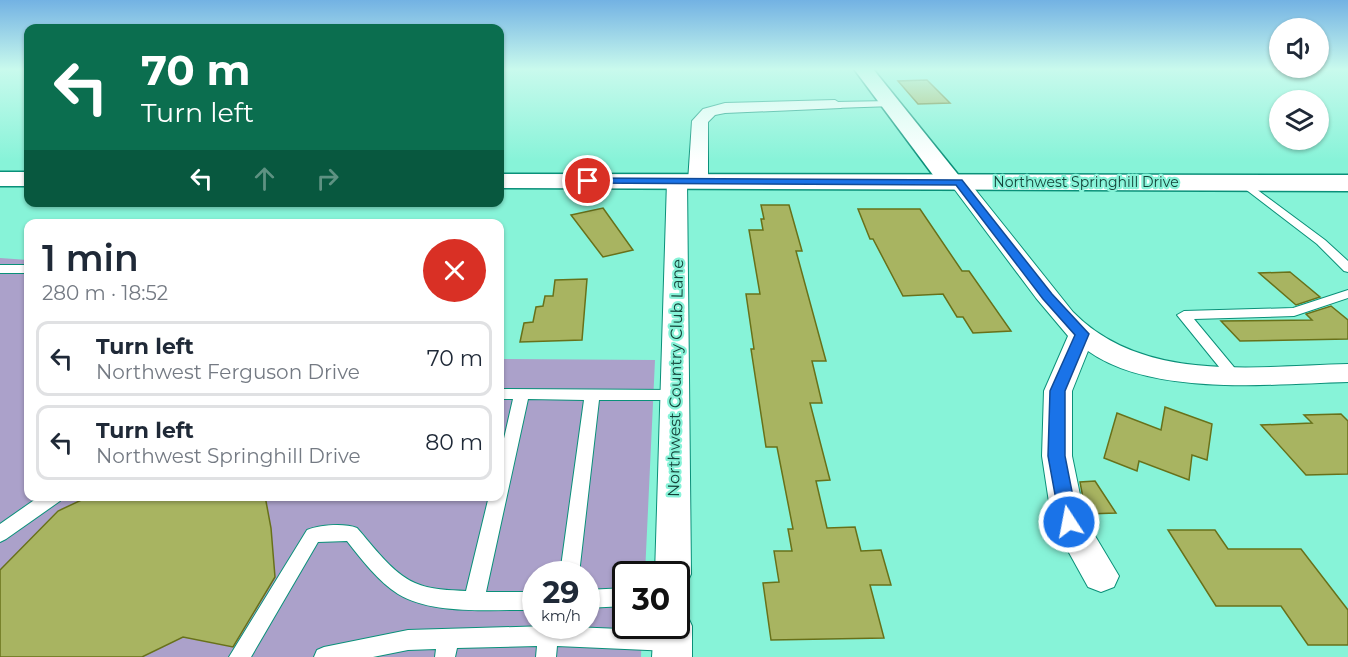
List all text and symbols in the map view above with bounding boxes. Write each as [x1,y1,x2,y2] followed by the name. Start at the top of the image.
[1269,18,1329,150] map controls
[1269,18,1329,78] button: sound
[141,44,251,96] text: 70 m
[42,48,120,126] icon: left
[1269,90,1329,150] button: layers
[141,96,254,129] text: Turn left
[562,155,613,206] pin
[185,162,218,195] icon: left
[248,162,281,195] icon: ahead
[311,162,344,195] icon: right
[571,164,604,197] icon: arrive
[993,173,1179,191] street label: Northwest Springhill Drive
[42,236,139,280] text: 1 min
[423,239,486,302] button: close
[664,259,687,497] street label: Northwest Country Club Lane
[42,281,168,305] text: 280 m · 18:52
[96,333,194,360] text: Turn left
[45,342,78,375] icon: left
[427,345,483,372] text: 70 m
[96,360,360,384] text: Northwest Ferguson Drive
[96,417,194,444] text: Turn left
[45,426,78,459] icon: left
[425,429,483,456] text: 80 m
[96,444,361,468] text: Northwest Springhill Drive
[1037,490,1101,554] position arrow
[612,561,690,639] speed limit sign: 30
[543,574,579,611] text: 29
[541,606,581,625] text: km/h

